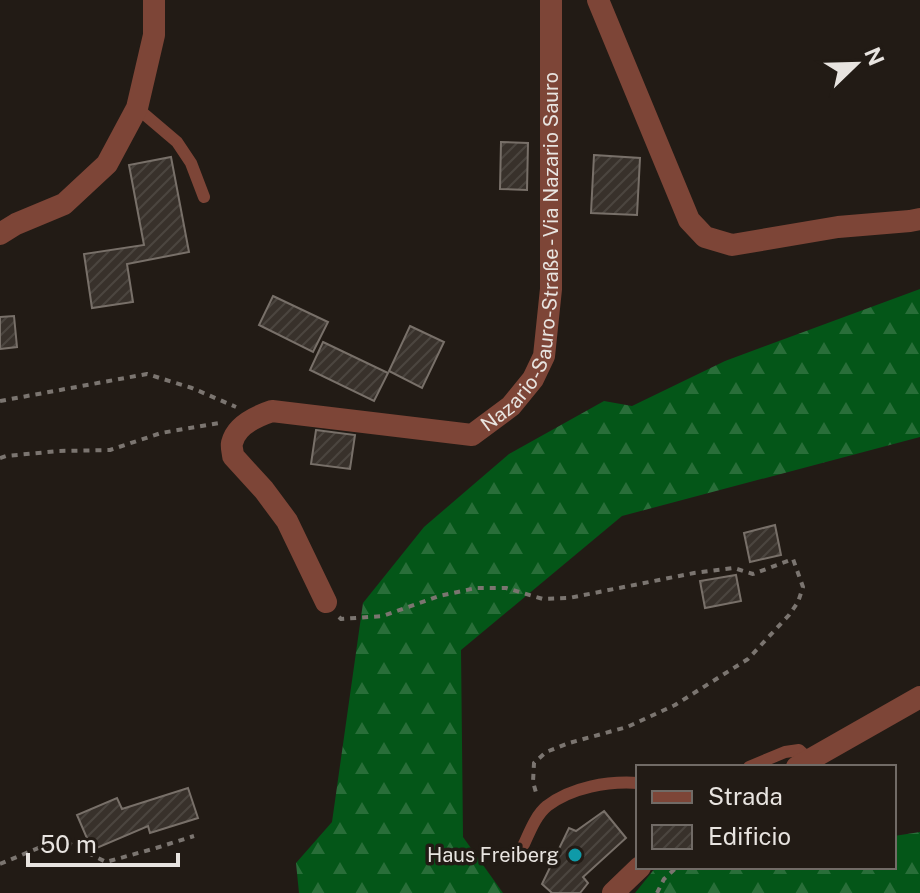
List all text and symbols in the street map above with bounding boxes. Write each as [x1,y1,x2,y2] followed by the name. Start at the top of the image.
[816,24,896,104] north arrow
[859,43,890,69] text: N
[476,72,563,436] street label: Nazario-Sauro-Straße - Via Nazario Sauro
[636,765,896,869] legend
[708,782,783,810] text: Strada
[28,817,178,867] scale bar
[708,822,791,850] text: Edificio
[40,830,97,858] text: 50 m
[427,843,559,867] place label: Haus Freiberg
[566,846,584,864] marker: Haus Freiberg

